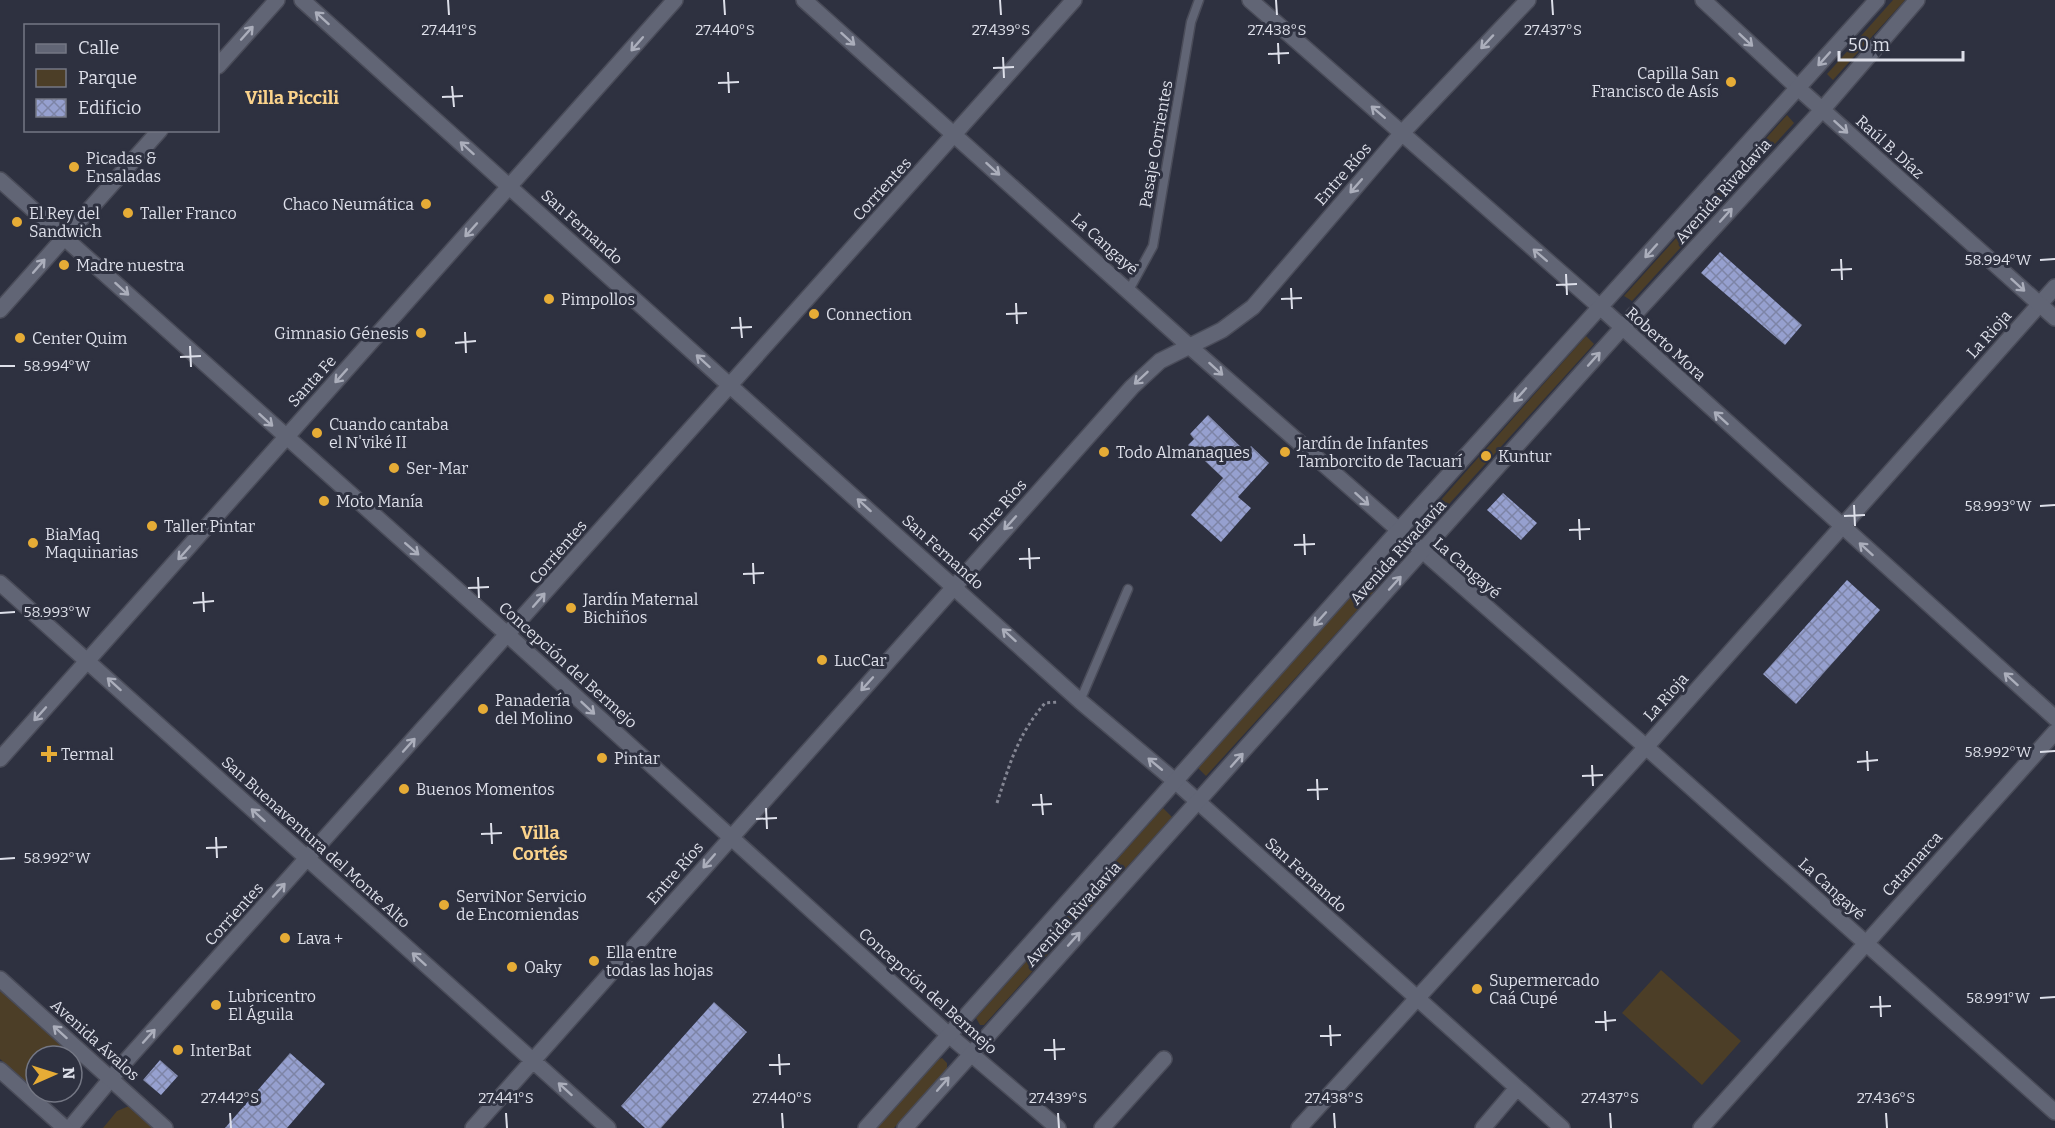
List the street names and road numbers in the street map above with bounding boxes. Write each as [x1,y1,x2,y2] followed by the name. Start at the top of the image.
[1135,79,1177,209] street label: Pasaje Corrientes
[1852,111,1928,183] street label: Raúl B. Díaz
[1671,134,1775,247] street label: Avenida Rivadavia
[1311,139,1375,209] street label: Entre Ríos
[849,153,915,225] street label: Corrientes
[537,186,627,268] street label: San Fernando
[1068,209,1142,279] street label: La Cangayé
[1622,303,1710,385] street label: Roberto Mora
[1963,306,2016,362] street label: La Rioja
[284,351,340,411] street label: Santa Fe
[965,475,1031,545] street label: Entre Ríos
[1346,495,1450,608] street label: Avenida Rivadavia
[898,511,988,593] street label: San Fernando
[525,516,591,588] street label: Corrientes
[1429,533,1505,603] street label: La Cangayé
[495,598,641,732] street label: Concepción del Bermejo
[1640,669,1693,725] street label: La Rioja
[218,752,414,932] street label: San Buenaventura del Monte Alto
[1878,828,1946,900] street label: Catamarca
[1261,834,1351,916] street label: San Fernando
[643,838,707,908] street label: Entre Ríos
[1795,854,1869,924] street label: La Cangayé
[1021,857,1125,970] street label: Avenida Rivadavia
[201,878,267,950] street label: Corrientes
[855,924,1001,1058] street label: Concepción del Bermejo
[47,995,144,1085] street label: Avenida Ávalos

